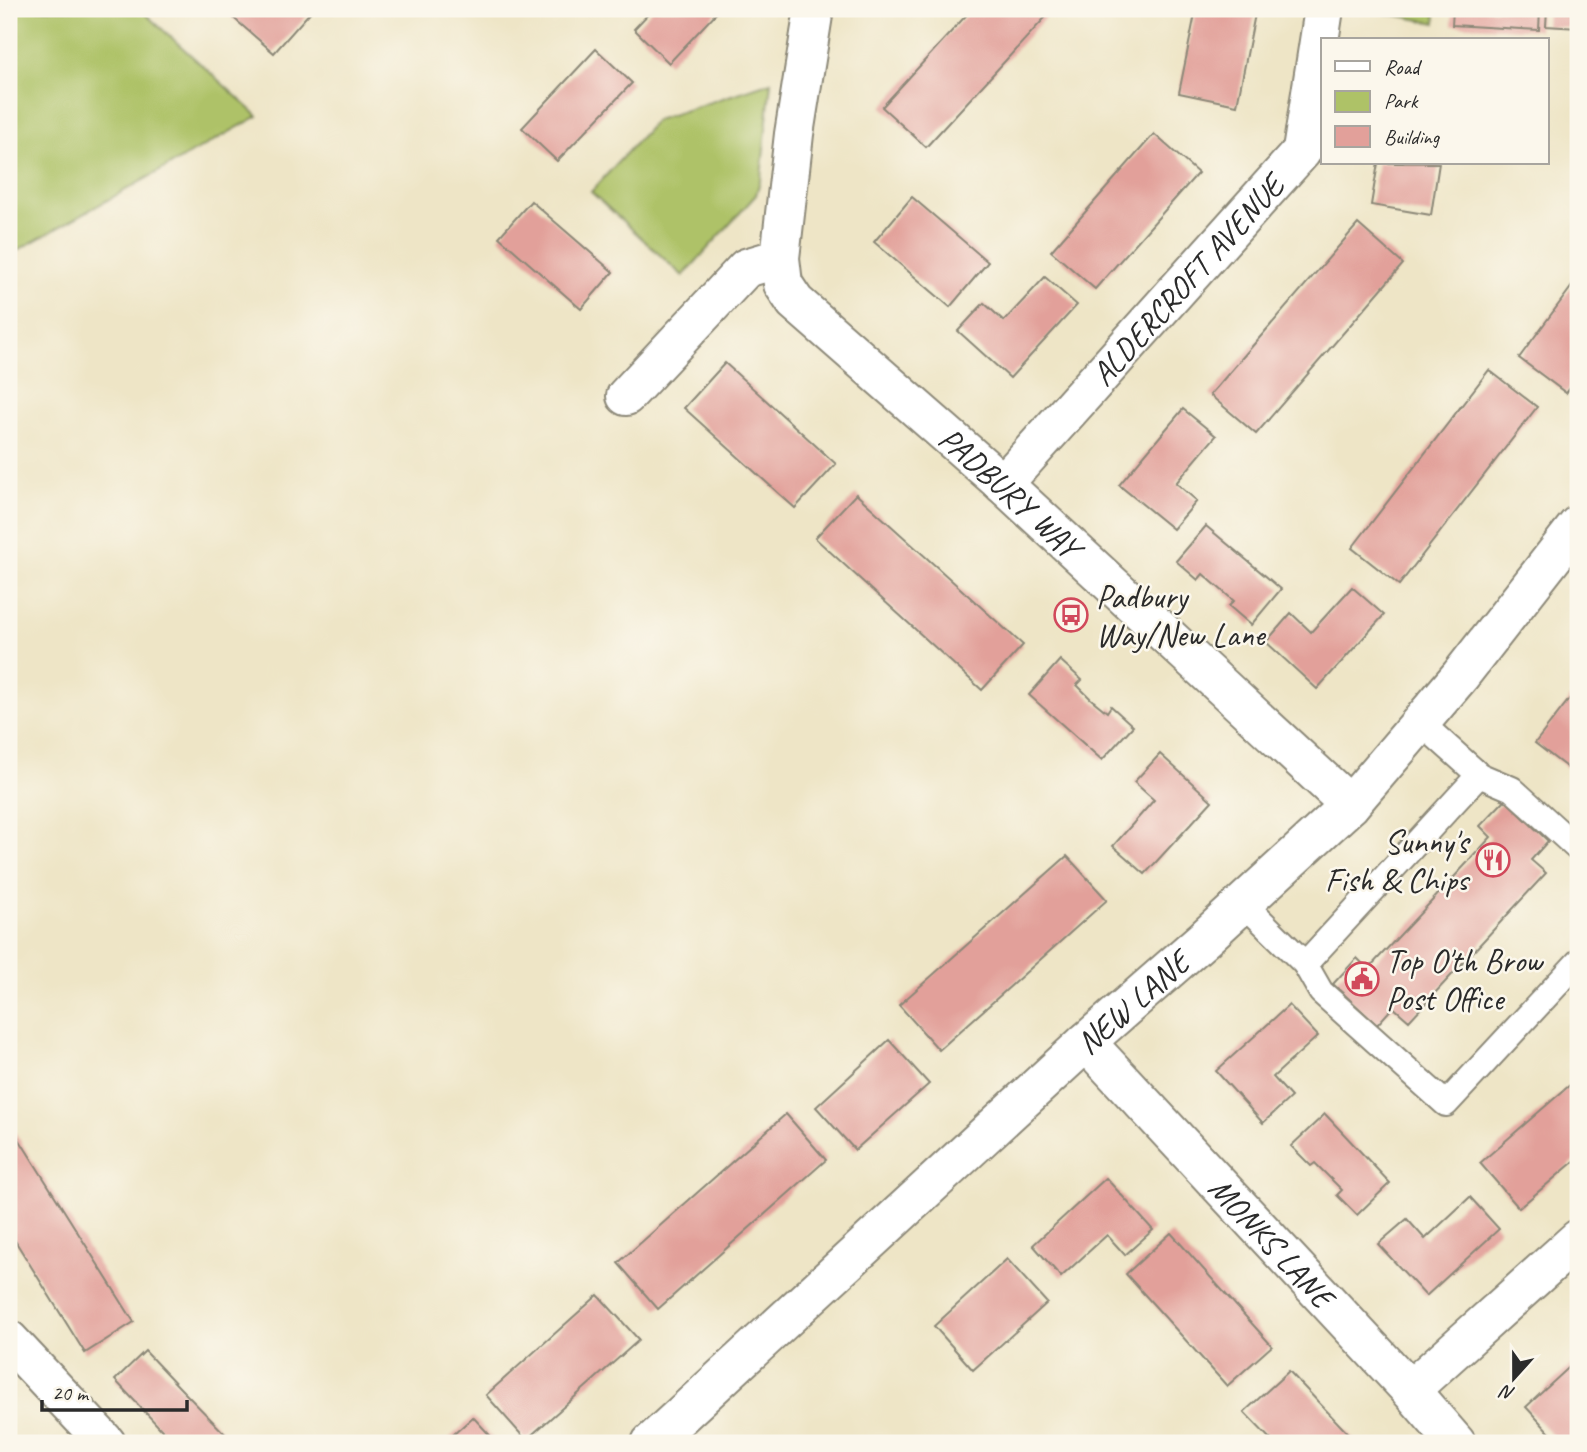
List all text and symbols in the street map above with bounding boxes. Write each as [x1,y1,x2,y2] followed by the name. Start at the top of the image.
[1321,38,1548,164] legend
[1384,54,1423,80] text: Road
[1384,88,1419,114] text: Park
[1384,124,1441,150] text: Building
[1082,162,1296,394] street label: ALDERCROFT AVENUE
[930,418,1094,571] street label: PADBURY WAY
[1096,576,1267,656] place label: Padbury Way/New Lane
[1052,596,1090,634] bus stop icon: Padbury Way/New Lane
[1325,821,1471,901] place label: Sunny's Fish & Chips
[1474,841,1512,879] restaurant icon: Sunny's Fish & Chips
[1068,939,1201,1063] street label: NEW LANE
[1386,940,1545,1020] place label: Top O'th Brow Post Office
[1343,960,1381,998] public building icon: Top O'th Brow Post Office
[1200,1168,1346,1320] street label: MONKS LANE
[1478,1344,1548,1414] north arrow
[42,1368,187,1412] scale bar
[1495,1378,1518,1406] text: N
[52,1380,90,1406] text: 20 m

